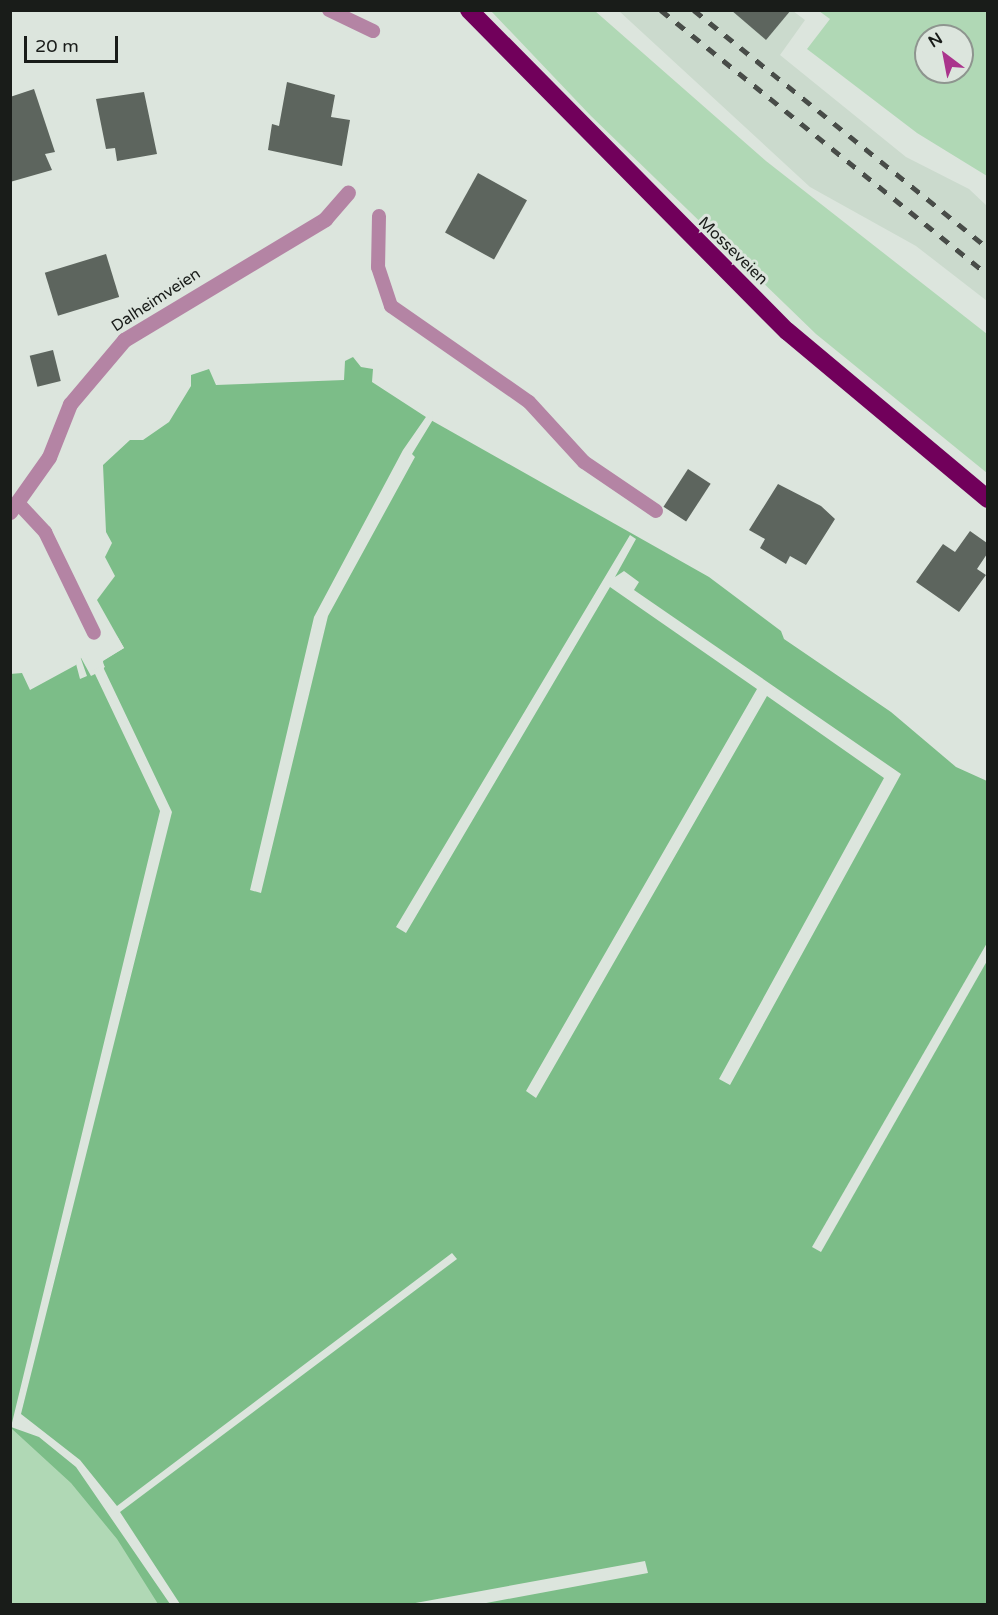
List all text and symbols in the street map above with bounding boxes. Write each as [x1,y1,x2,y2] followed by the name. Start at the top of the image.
[27,24,122,62] scale bar
[914,24,974,84] north arrow
[925,29,946,52] text: N
[35,35,79,57] text: 20 m
[694,213,772,289] street label: Mosseveien
[108,264,204,336] street label: Dalheimveien

